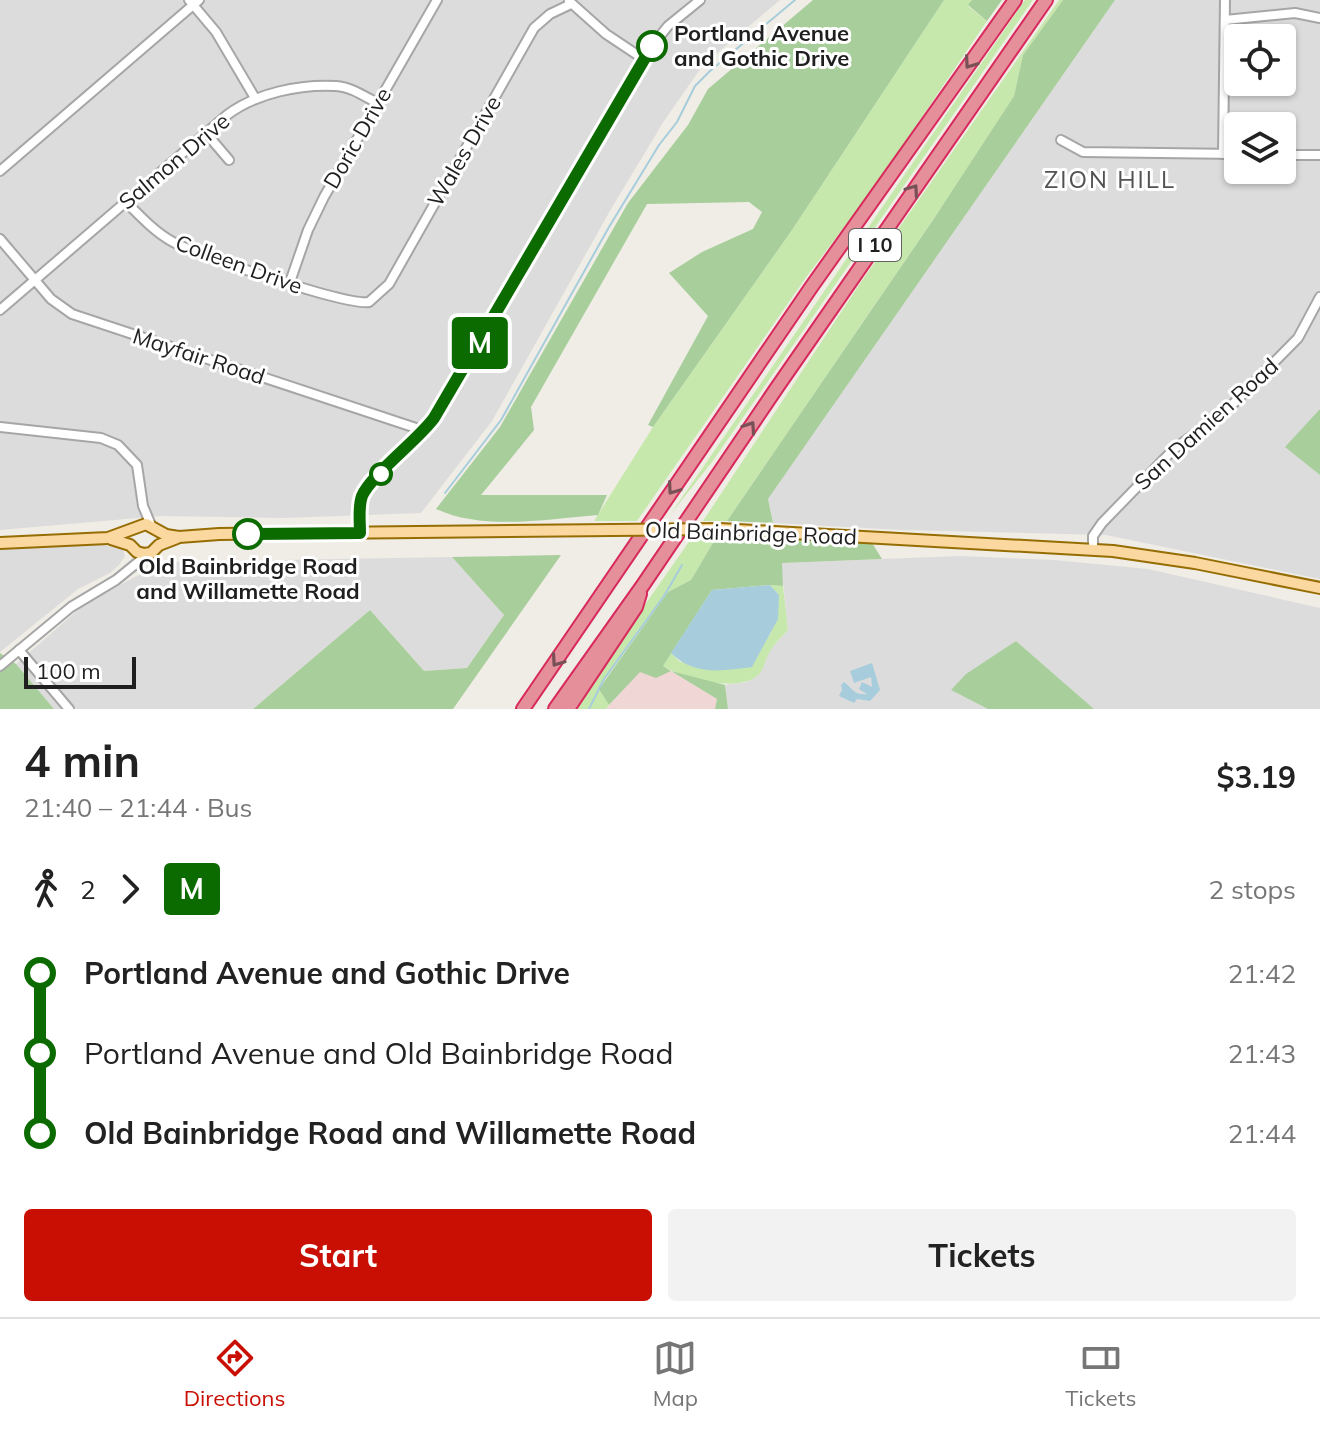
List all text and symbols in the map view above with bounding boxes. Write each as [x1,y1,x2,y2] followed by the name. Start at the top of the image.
[674,19,849,72] place label: Portland Avenue and Gothic Drive
[1224,24,1296,184] map controls
[1224,24,1296,96] button: locate
[637,31,667,61] marker: Portland Avenue and Gothic Drive
[965,55,980,69] one-way arrow
[317,83,397,193] street label: Doric Drive
[421,91,507,211] street label: Wales Drive
[113,107,235,215] street label: Salmon Drive
[1224,112,1296,184] button: layers
[1044,164,1176,194] district label: ZION HILL
[903,184,918,198] one-way arrow
[172,228,306,300] street label: Colleen Drive
[849,229,901,261] road number: I 10
[454,317,506,369] line badge: M
[129,321,269,391] street label: Mayfair Road
[468,325,492,360] text: M
[1128,352,1284,496] street label: San Damien Road
[741,422,756,436] one-way arrow
[370,463,392,485] unlabelled marker
[668,481,683,495] one-way arrow
[645,515,857,551] street label: Old Bainbridge Road
[233,519,263,549] marker: Old Bainbridge Road and Willamette Road
[136,552,360,605] place label: Old Bainbridge Road and Willamette Road
[552,652,567,666] one-way arrow
[24,653,136,689] scale bar
[36,657,101,685] text: 100 m
[24,733,140,788] text: 4 min
[1217,758,1296,796] text: $3.19
[24,791,253,824] text: 21:40 – 21:44 · Bus
[24,867,68,911] icon: walk
[108,867,152,911] icon: forward
[180,871,204,906] text: M
[80,873,96,906] text: 2
[1209,873,1296,906] text: 2 stops
[84,954,570,992] text: Portland Avenue and Gothic Drive
[1228,957,1296,990] text: 21:42
[84,1034,674,1072] text: Portland Avenue and Old Bainbridge Road
[1228,1037,1296,1070] text: 21:43
[84,1114,696,1152] text: Old Bainbridge Road and Willamette Road
[1228,1117,1296,1150] text: 21:44
[24,1209,652,1301] button: Start
[668,1209,1296,1301] button: Tickets
[184,1336,285,1412] tab: Directions
[653,1336,698,1412] tab: Map
[1065,1336,1136,1412] tab: Tickets

